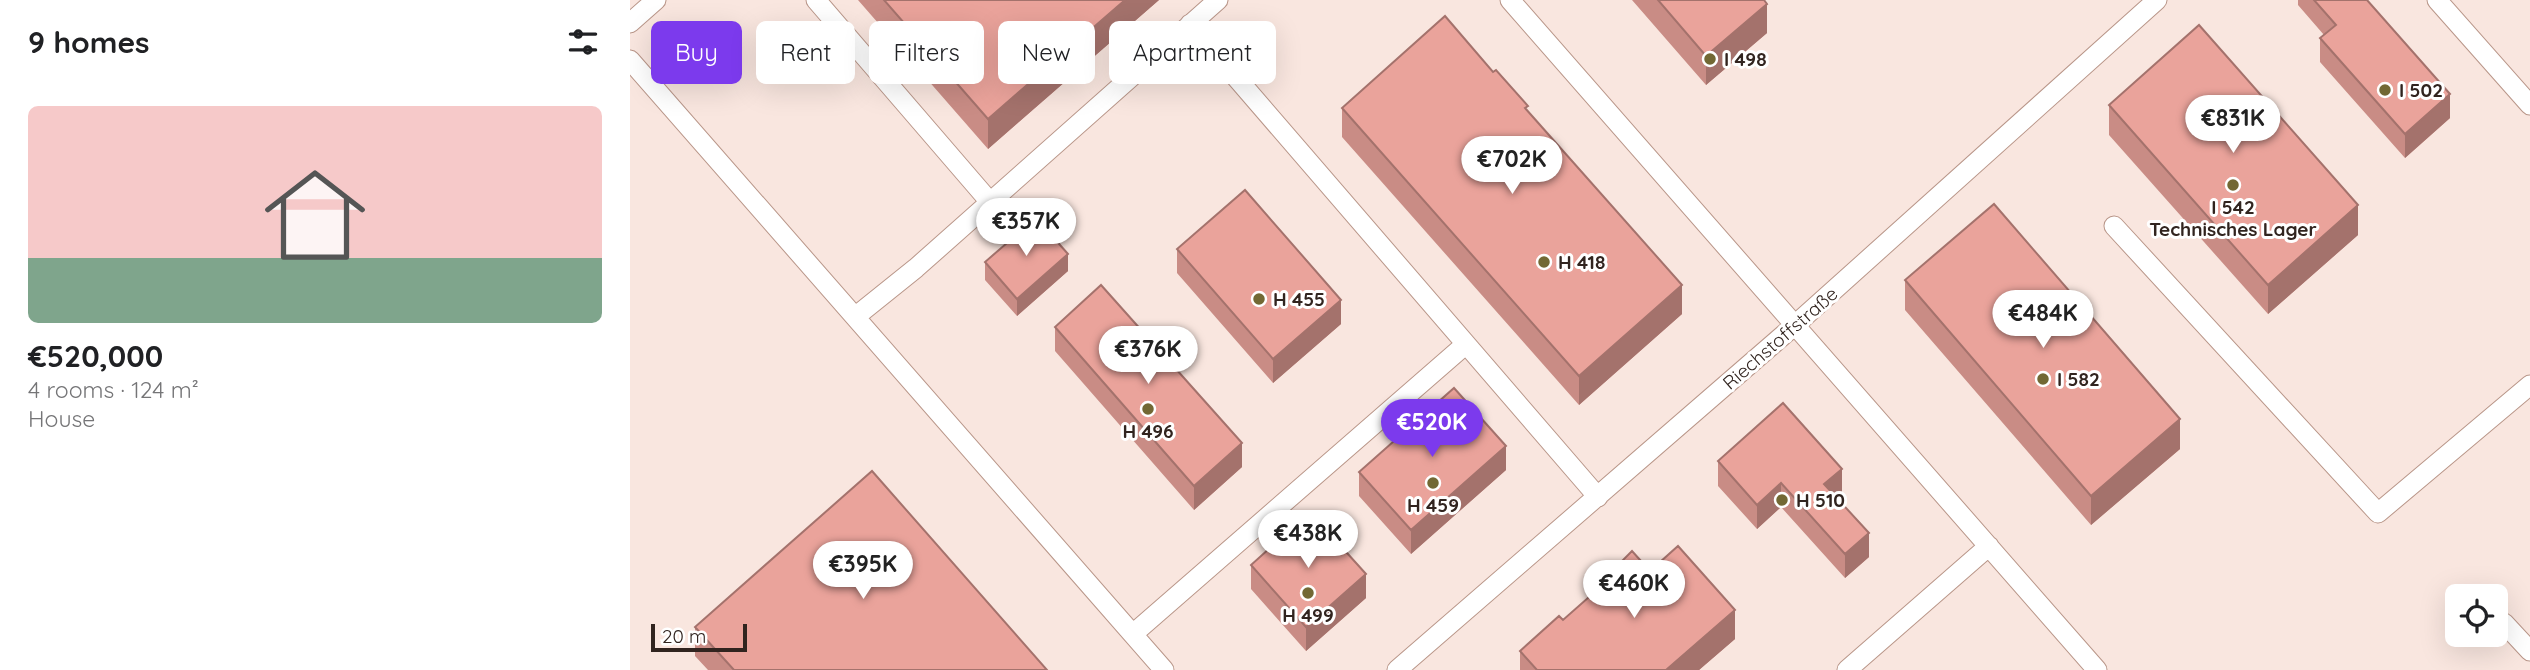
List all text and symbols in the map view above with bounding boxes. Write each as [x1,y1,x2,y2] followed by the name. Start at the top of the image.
[651,21,742,84] chip: Buy
[756,21,855,84] chip: Rent
[869,21,984,84] chip: Filters
[998,21,1095,84] chip: New
[1109,21,1276,84] chip: Apartment
[28,23,150,61] text: 9 homes
[564,23,602,61] icon: filters
[1724,47,1767,71] place label: I 498
[1702,51,1718,67] marker: I 498
[2399,78,2443,102] place label: I 502
[2377,82,2393,98] marker: I 502
[2184,96,2282,155] pin: €831K
[2201,103,2265,132] text: €831K
[1463,136,1561,196] pin: €702K
[1477,144,1547,173] text: €702K
[252,152,378,278] icon: home
[2225,177,2241,193] marker: I 542 Technisches Lager
[2149,195,2317,241] place label: I 542 Technisches Lager
[977,198,1075,258] pin: €357K
[992,206,1060,235] text: €357K
[1558,250,1605,274] place label: H 418
[1536,254,1552,270] marker: H 418
[1717,281,1843,395] street label: Riechstoffstraße
[1273,287,1325,311] place label: H 455
[1994,290,2092,350] pin: €484K
[1251,291,1267,307] marker: H 455
[2008,298,2078,327] text: €484K
[1099,326,1197,386] pin: €376K
[1115,334,1181,363] text: €376K
[28,337,163,375] text: €520,000
[2057,367,2100,391] place label: I 582
[2035,371,2051,387] marker: I 582
[28,375,199,404] text: 4 rooms · 124 m²
[1383,400,1481,459] pin: €520K
[1140,401,1156,417] marker: H 496
[28,404,95,433] text: House
[1397,407,1467,436] text: €520K
[1122,419,1174,443] place label: H 496
[1425,475,1441,491] marker: H 459
[1796,488,1845,512] place label: H 510
[1774,492,1790,508] marker: H 510
[1407,493,1459,517] place label: H 459
[1259,510,1357,570] pin: €438K
[1274,518,1342,547] text: €438K
[814,542,912,601] pin: €395K
[829,549,897,578] text: €395K
[1585,560,1683,620] pin: €460K
[1599,568,1669,597] text: €460K
[2445,584,2508,647] map controls
[2445,584,2508,647] button: locate
[1300,585,1316,601] marker: H 499
[1282,603,1334,627] place label: H 499
[651,621,747,653] scale bar
[662,624,706,648] text: 20 m

